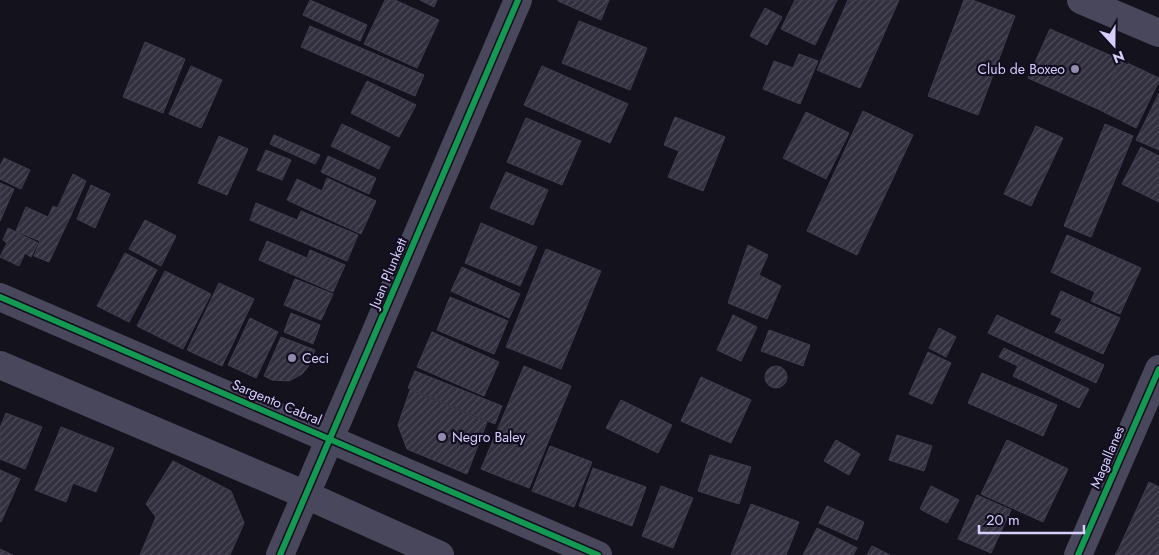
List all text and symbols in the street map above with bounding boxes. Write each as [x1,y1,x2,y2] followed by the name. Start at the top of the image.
[1089,20,1139,70] north arrow
[1110,46,1127,68] text: N
[978,59,1065,79] place label: Club de Boxeo
[1069,63,1081,75] marker: Club de Boxeo
[363,234,412,313] street label: Juan Plunkett
[302,348,329,368] place label: Ceci
[286,352,298,364] marker: Ceci
[229,374,325,430] street label: Sargento Cabral
[1085,422,1129,491] street label: Magallanes
[452,427,526,447] place label: Negro Baley
[436,431,448,443] marker: Negro Baley
[979,502,1084,534] scale bar
[986,509,1020,531] text: 20 m

